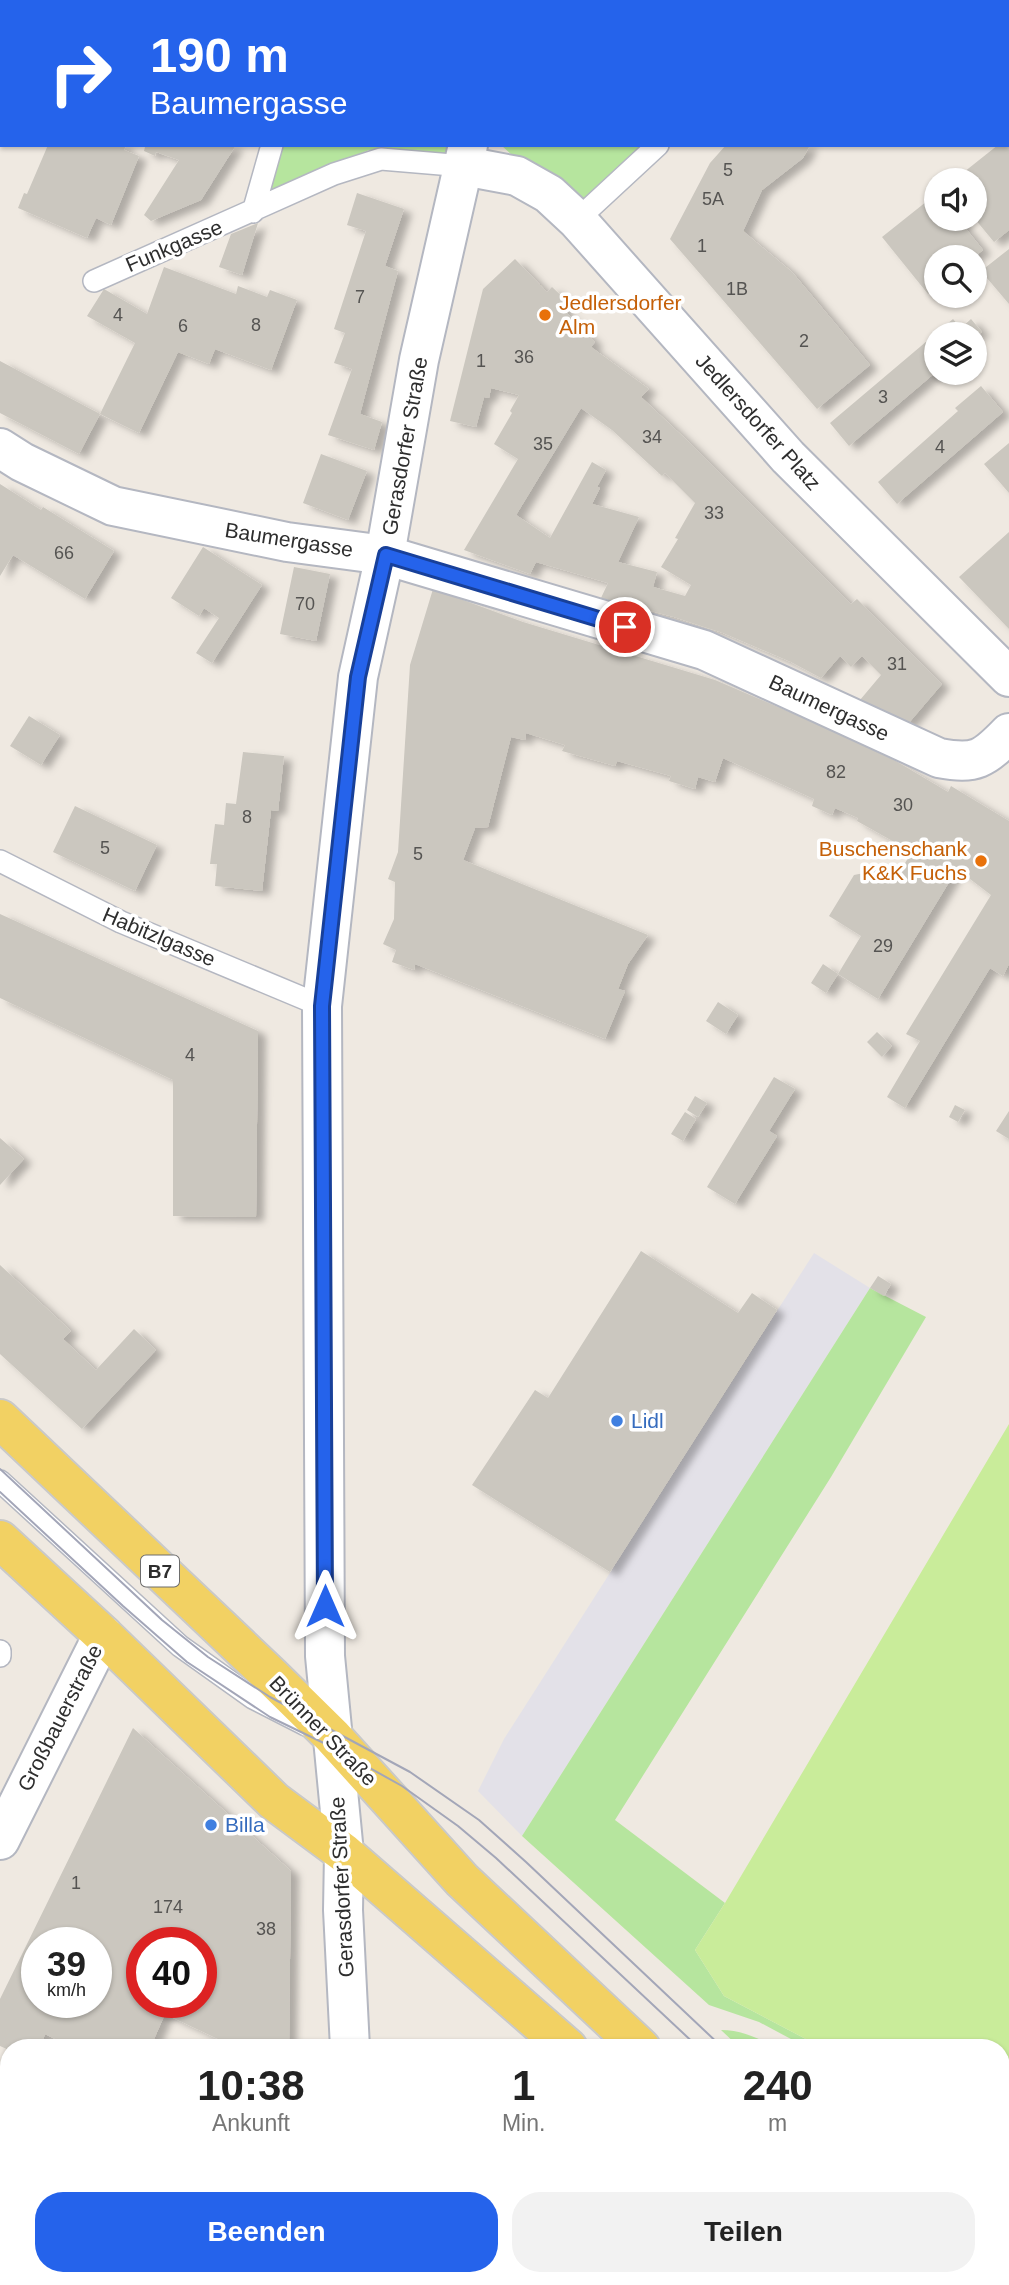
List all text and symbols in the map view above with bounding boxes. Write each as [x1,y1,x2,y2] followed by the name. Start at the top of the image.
[35,28,126,119] icon: right
[150,28,289,82] text: 190 m
[150,85,347,121] text: Baumergasse
[723,160,733,180] house number: 5
[924,168,987,385] map controls
[924,168,987,231] button: sound
[702,189,724,209] house number: 5A
[122,215,226,276] street label: Funkgasse
[697,236,707,256] house number: 1
[924,245,987,308] button: search
[726,279,748,299] house number: 1B
[355,287,365,307] house number: 7
[559,291,682,338] place label: Jedlersdorfer Alm
[113,305,123,325] house number: 4
[537,307,553,323] marker: Jedlersdorfer Alm
[251,315,261,335] house number: 8
[178,316,188,336] house number: 6
[924,322,987,385] button: layers
[799,331,809,351] house number: 2
[514,347,534,367] house number: 36
[691,349,825,494] street label: Jedlersdorfer Platz
[476,351,486,371] house number: 1
[377,355,432,537] street label: Gerasdorfer Straße
[878,387,888,407] house number: 3
[642,427,662,447] house number: 34
[533,434,553,454] house number: 35
[935,437,945,457] house number: 4
[704,503,724,523] house number: 33
[223,518,355,561] street label: Baumergasse
[54,543,74,563] house number: 66
[295,594,315,614] house number: 70
[595,597,655,657] pin
[606,608,644,646] icon: arrive
[887,654,907,674] house number: 31
[766,670,893,745] street label: Baumergasse
[826,762,846,782] house number: 82
[893,795,913,815] house number: 30
[242,807,252,827] house number: 8
[819,837,967,884] place label: Buschenschank K&K Fuchs
[100,838,110,858] house number: 5
[413,844,423,864] house number: 5
[973,853,989,869] marker: Buschenschank K&K Fuchs
[99,902,219,971] street label: Habitzlgasse
[873,936,893,956] house number: 29
[185,1045,195,1065] house number: 4
[631,1409,664,1432] place label: Lidl
[609,1413,625,1429] marker: Lidl
[141,1555,179,1586] road number: B7
[288,1569,362,1643] position arrow
[13,1641,106,1795] street label: Großbauerstraße
[265,1671,382,1790] street label: Brünner Straße
[325,1796,358,1978] street label: Gerasdorfer Straße
[225,1813,265,1836] place label: Billa
[203,1817,219,1833] marker: Billa
[71,1873,81,1893] house number: 1
[153,1897,183,1917] house number: 174
[256,1919,276,1939] house number: 38
[126,1927,217,2018] speed limit sign: 40
[47,1944,86,1983] text: 39
[47,1980,86,2000] text: km/h
[197,2062,305,2109] text: 10:38
[512,2062,535,2109] text: 1
[743,2062,813,2109] text: 240
[212,2110,290,2136] text: Ankunft
[502,2110,545,2136] text: Min.
[768,2110,787,2136] text: m
[35,2192,498,2272] button: Beenden
[512,2192,975,2272] button: Teilen

